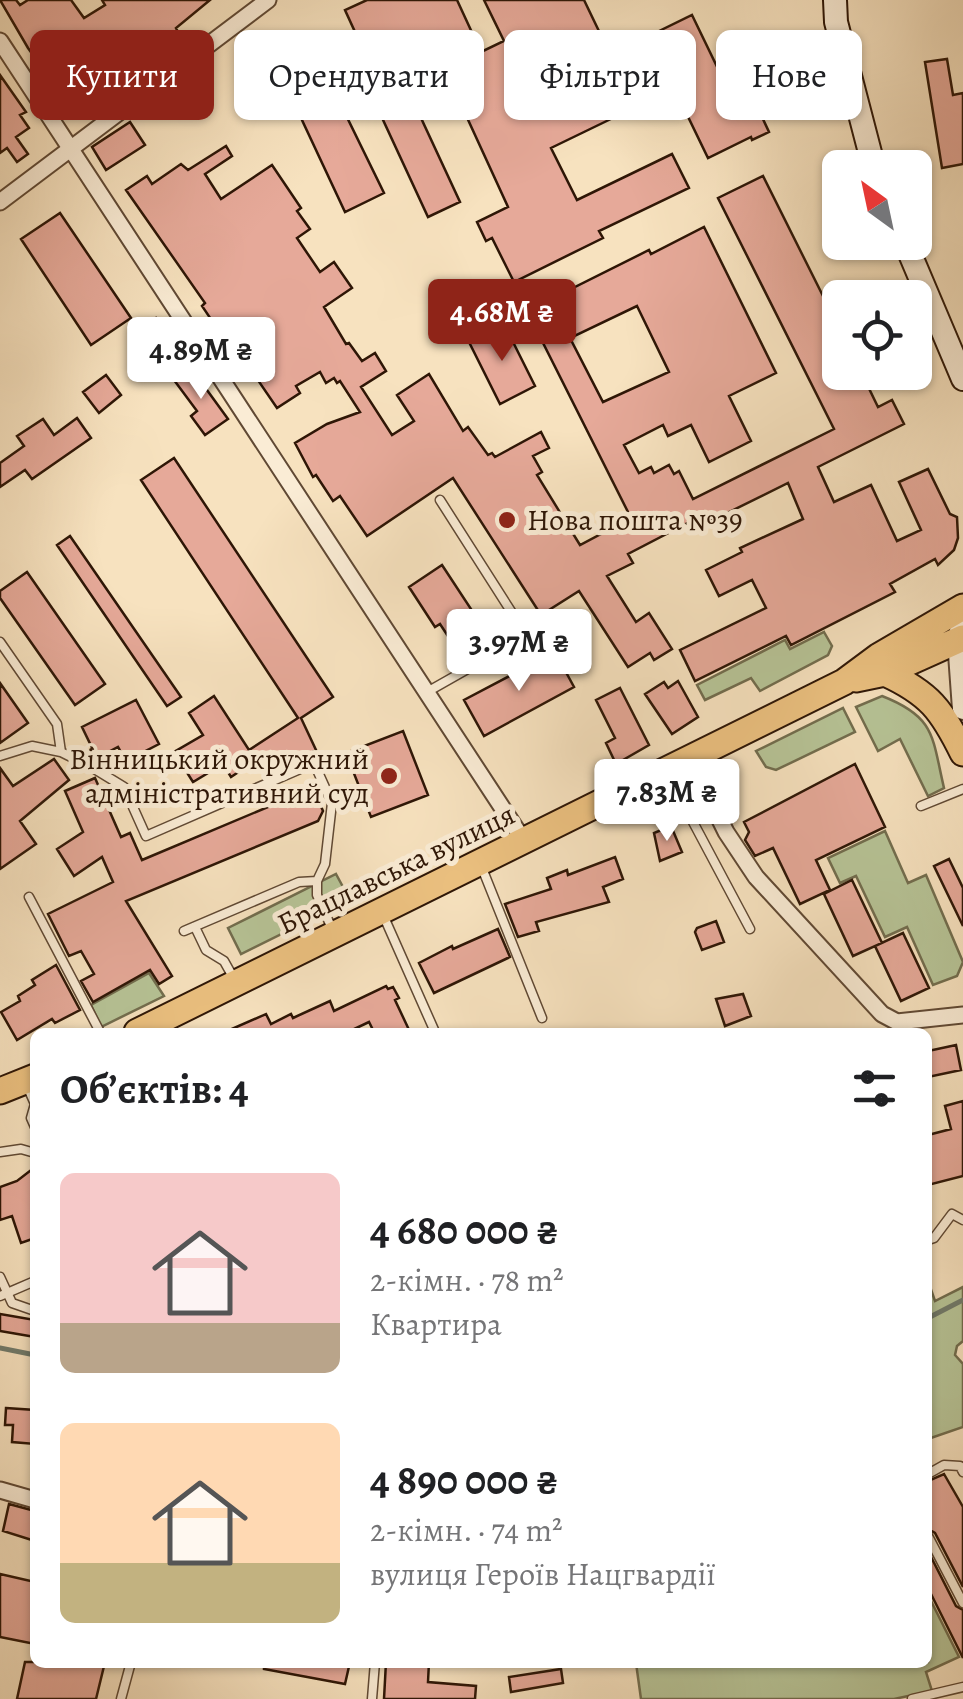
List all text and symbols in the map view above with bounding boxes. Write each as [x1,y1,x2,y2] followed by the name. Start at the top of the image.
[30,30,214,120] chip: Купити
[234,30,484,120] chip: Орендувати
[504,30,696,120] chip: Фільтри
[716,30,862,120] chip: Нове
[822,150,932,260] north arrow
[822,150,932,390] map controls
[410,279,594,364] pin: 4.68M ₴
[822,280,932,390] button: locate
[450,289,554,333] text: 4.68M ₴
[109,317,293,402] pin: 4.89M ₴
[149,327,253,371] text: 4.89M ₴
[527,500,743,540] place label: Нова пошта №39
[496,509,518,531] marker: Нова пошта №39
[427,609,611,694] pin: 3.97M ₴
[469,619,569,663] text: 3.97M ₴
[69,739,369,813] place label: Вінницький окружний адміністративний суд
[575,759,759,844] pin: 7.83M ₴
[378,765,400,787] marker: Вінницький окружний адміністративний суд
[616,769,718,813] text: 7.83M ₴
[271,794,521,944] street label: Брацлавська вулиця
[60,1060,249,1117] text: Об’єктів: 4
[847,1061,902,1116] icon: filters
[370,1201,559,1258] text: 4 680 000 ₴
[140,1213,260,1333] icon: home
[370,1258,564,1302] text: 2-кімн. · 78 m²
[370,1302,502,1346] text: Квартира
[370,1451,558,1508] text: 4 890 000 ₴
[140,1463,260,1583] icon: home
[370,1508,563,1552] text: 2-кімн. · 74 m²
[370,1552,716,1596] text: вулиця Героїв Нацгвардії

